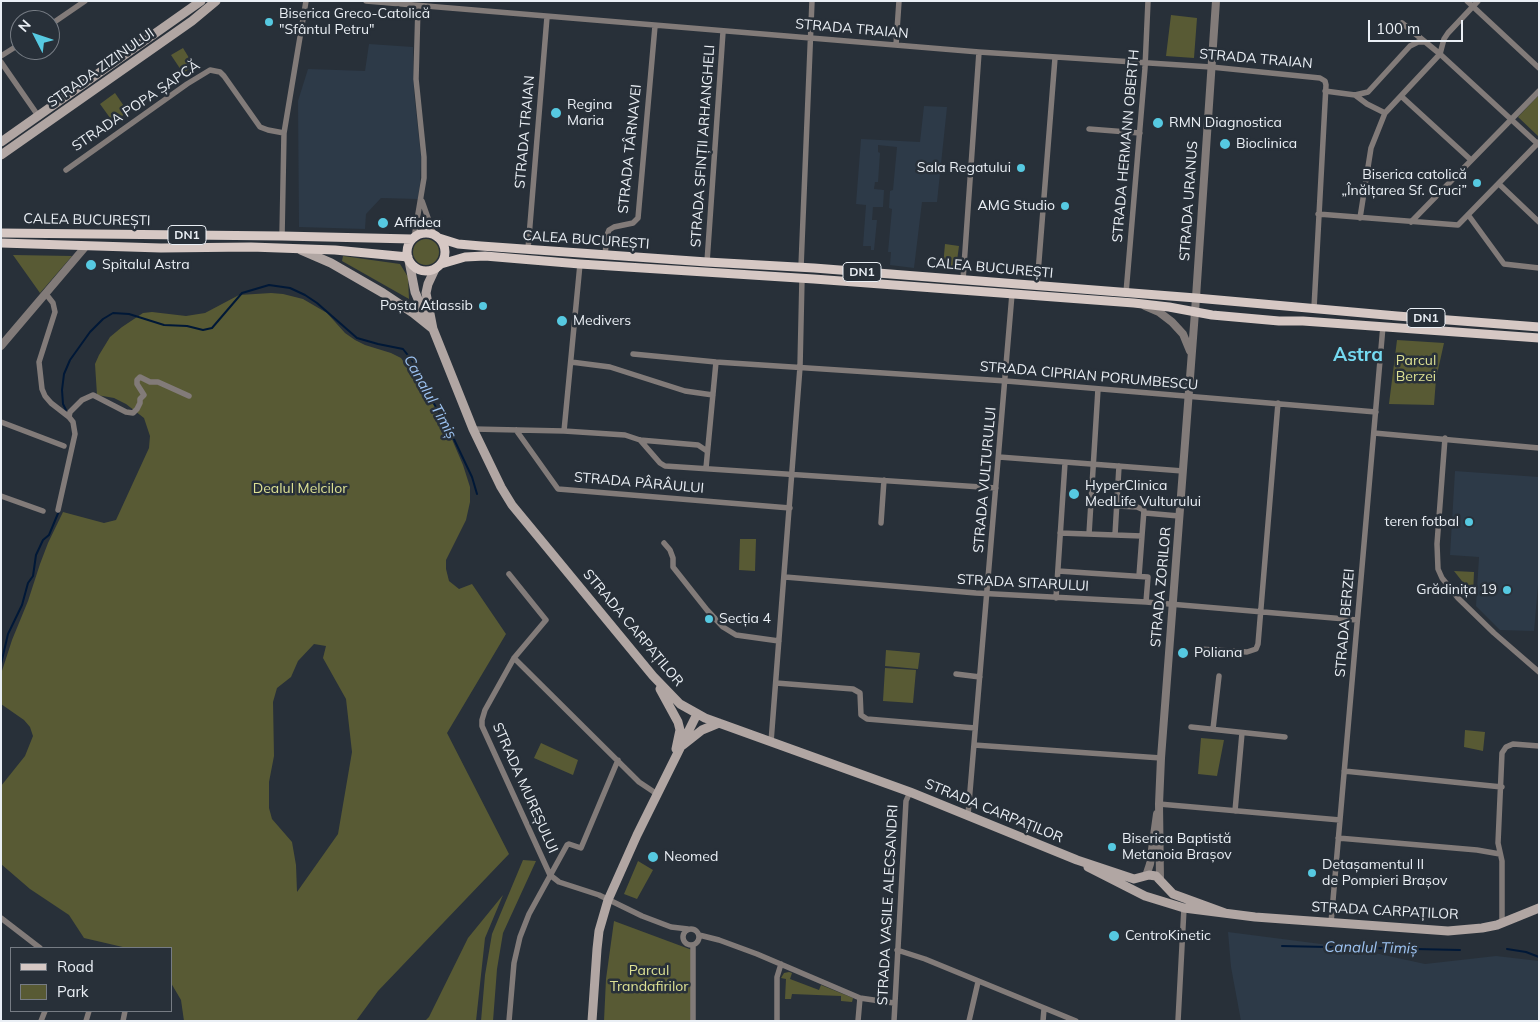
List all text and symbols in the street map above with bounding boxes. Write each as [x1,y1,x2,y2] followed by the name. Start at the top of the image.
[279,6,430,38] place label: Biserica Greco-Catolică "Sfântul Petru"
[10,10,60,60] north arrow
[1370,10,1465,42] scale bar
[14,16,35,36] text: N
[263,16,275,28] marker: Biserica Greco-Catolică "Sfântul Petru"
[795,16,909,42] street label: STRADA TRAIAN
[1376,19,1420,38] text: 100 m
[44,25,158,111] street label: STRADA ZIZINULUI
[688,44,718,248] street label: STRADA SFINȚII ARHANGHELI
[1199,46,1313,72] street label: STRADA TRAIAN
[1109,49,1143,243] street label: STRADA HERMANN OBERTH
[69,57,203,155] street label: STRADA POPA ȘAPCĂ
[512,75,538,189] street label: STRADA TRAIAN
[615,83,645,215] street label: STRADA TÂRNAVEI
[567,97,613,130] place label: Regina Maria
[549,106,563,120] marker: Regina Maria
[1169,115,1282,131] place label: RMN Diagnostica
[1151,116,1165,130] marker: RMN Diagnostica
[1236,136,1297,152] place label: Bioclinica
[1218,137,1232,151] marker: Bioclinica
[1176,140,1202,262] street label: STRADA URANUS
[917,160,1011,176] place label: Sala Regatului
[1015,162,1027,174] marker: Sala Regatului
[1341,167,1467,200] place label: Biserica catolică „Înălțarea Sf. Cruci”
[1471,177,1483,189] marker: Biserica catolică „Înălțarea Sf. Cruci”
[977,198,1055,214] place label: AMG Studio
[1059,200,1071,212] marker: AMG Studio
[23,210,151,230] street label: CALEA BUCUREȘTI
[394,215,441,231] place label: Affidea
[376,216,390,230] marker: Affidea
[168,226,206,244] road number: DN1
[522,227,650,253] street label: CALEA BUCUREȘTI
[926,254,1054,282] street label: CALEA BUCUREȘTI
[102,257,190,273] place label: Spitalul Astra
[84,258,98,272] marker: Spitalul Astra
[843,262,881,282] road number: DN1
[380,298,473,314] place label: Poșta Atlassib
[477,300,489,312] marker: Poșta Atlassib
[1407,308,1445,328] road number: DN1
[573,313,631,329] place label: Medivers
[555,314,569,328] marker: Medivers
[1333,344,1383,366] district label: Astra
[400,352,460,442] water label: Canalul Timiș
[1396,353,1436,386] park label: Parcul Berzei
[979,358,1199,394] street label: STRADA CIPRIAN PORUMBESCU
[970,406,1000,554] street label: STRADA VULTURULUI
[573,469,705,497] street label: STRADA PÂRÂULUI
[1085,478,1201,511] place label: HyperClinica MedLife Vulturului
[253,481,347,497] park label: Dealul Melcilor
[1067,487,1081,501] marker: HyperClinica MedLife Vulturului
[1385,514,1459,530] place label: teren fotbal
[1463,516,1475,528] marker: teren fotbal
[1147,526,1175,648] street label: STRADA ZORILOR
[579,566,687,690] street label: STRADA CARPAȚILOR
[1332,568,1358,678] street label: STRADA BERZEI
[957,571,1089,595] street label: STRADA SITARULUI
[1416,582,1497,598] place label: Grădinița 19
[1501,584,1513,596] marker: Grădinița 19
[719,611,771,627] place label: Secția 4
[703,613,715,625] marker: Secția 4
[1194,645,1242,661] place label: Poliana
[1176,646,1190,660] marker: Poliana
[489,720,561,856] street label: STRADA MUREȘULUI
[923,776,1065,846] street label: STRADA CARPAȚILOR
[874,804,902,1006] street label: STRADA VASILE ALECSANDRI
[1122,831,1232,864] place label: Biserica Baptistă Metanoia Brașov
[1106,841,1118,853] marker: Biserica Baptistă Metanoia Brașov
[664,849,718,865] place label: Neomed
[646,850,660,864] marker: Neomed
[1322,857,1447,890] place label: Detașamentul II de Pompieri Brașov
[1306,867,1318,879] marker: Detașamentul II de Pompieri Brașov
[1311,899,1459,923] street label: STRADA CARPAȚILOR
[1125,928,1211,944] place label: CentroKinetic
[1107,929,1121,943] marker: CentroKinetic
[1324,938,1418,958] water label: Canalul Timiș
[10,947,172,1012] legend
[57,957,94,976] text: Road
[610,963,688,996] park label: Parcul Trandafirilor
[57,982,89,1001] text: Park

